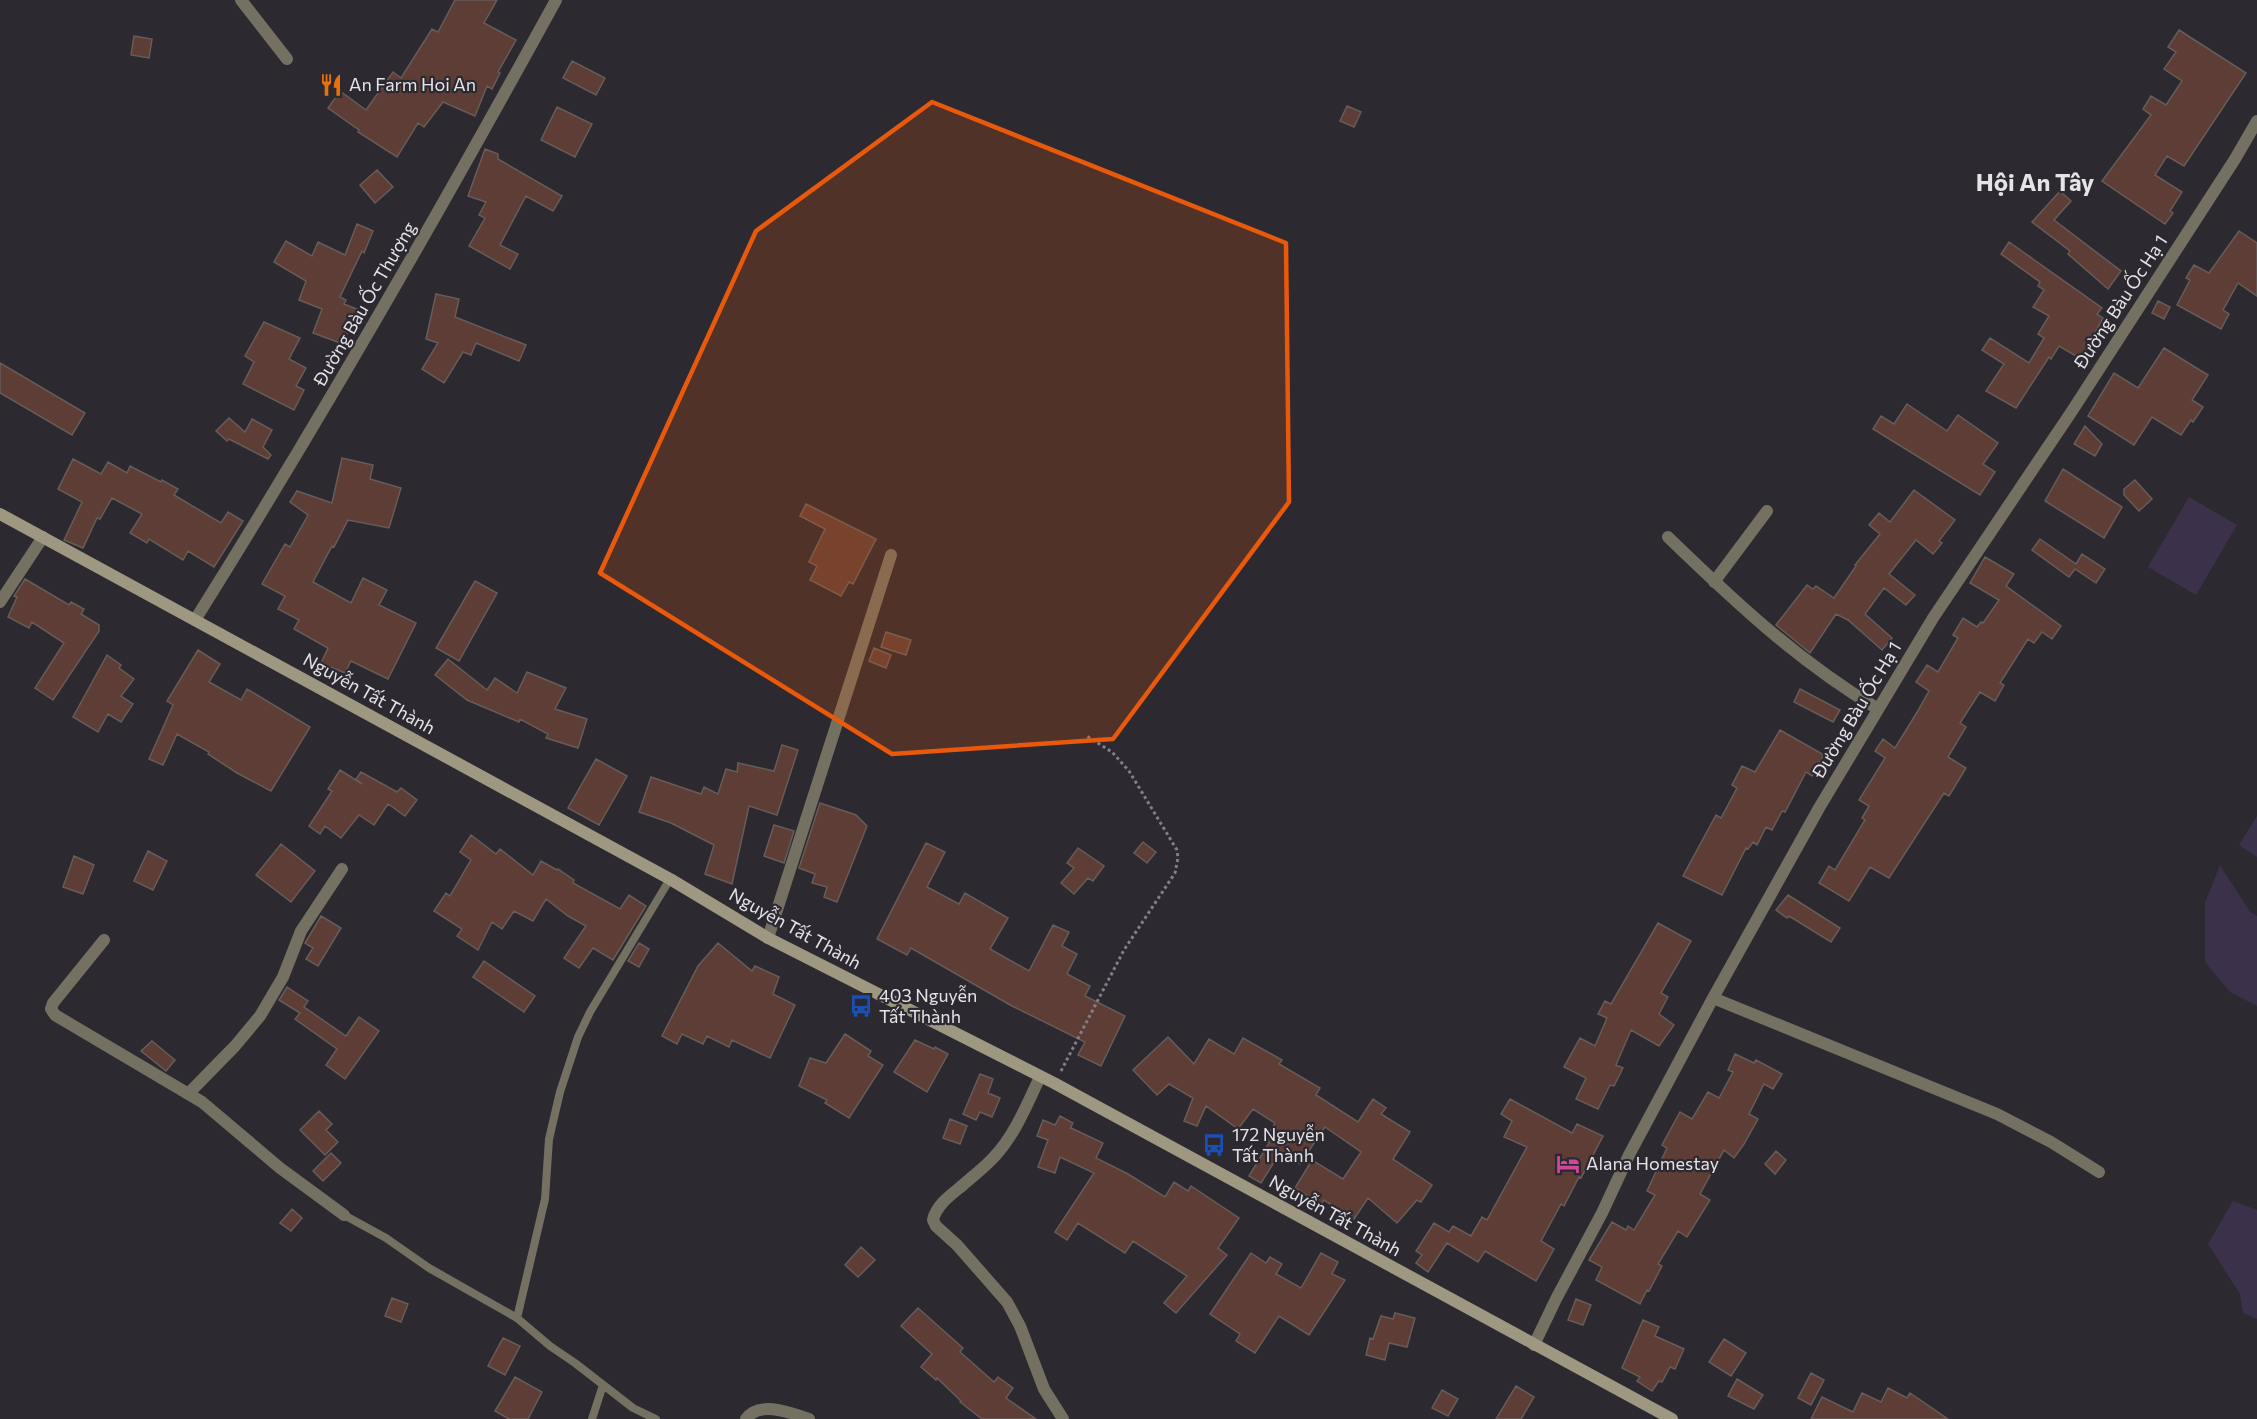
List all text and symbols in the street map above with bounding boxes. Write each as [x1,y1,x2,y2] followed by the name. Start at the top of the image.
[318,72,344,98] restaurant icon: An Farm Hoi An
[349,73,476,95] place label: An Farm Hoi An
[1976,167,2094,196] district label: Hội An Tây
[306,216,420,390] street label: Đường Bàu Ốc Thượng
[2066,229,2172,373] street label: Đường Bàu Ốc Hạ 1
[1805,636,1905,782] street label: Đường Bàu Ốc Hạ 1
[300,648,439,739] street label: Nguyễn Tất Thành
[726,883,865,974] street label: Nguyễn Tất Thành
[879,984,977,1027] place label: 403 Nguyễn Tất Thành
[848,993,874,1019] bus stop icon: 403 Nguyễn Tất Thành
[1232,1123,1325,1166] place label: 172 Nguyễn Tất Thành
[1201,1132,1227,1158] bus stop icon: 172 Nguyễn Tất Thành
[1555,1151,1581,1177] hotel icon: Alana Homestay
[1586,1152,1719,1174] place label: Alana Homestay
[1266,1170,1405,1261] street label: Nguyễn Tất Thành

